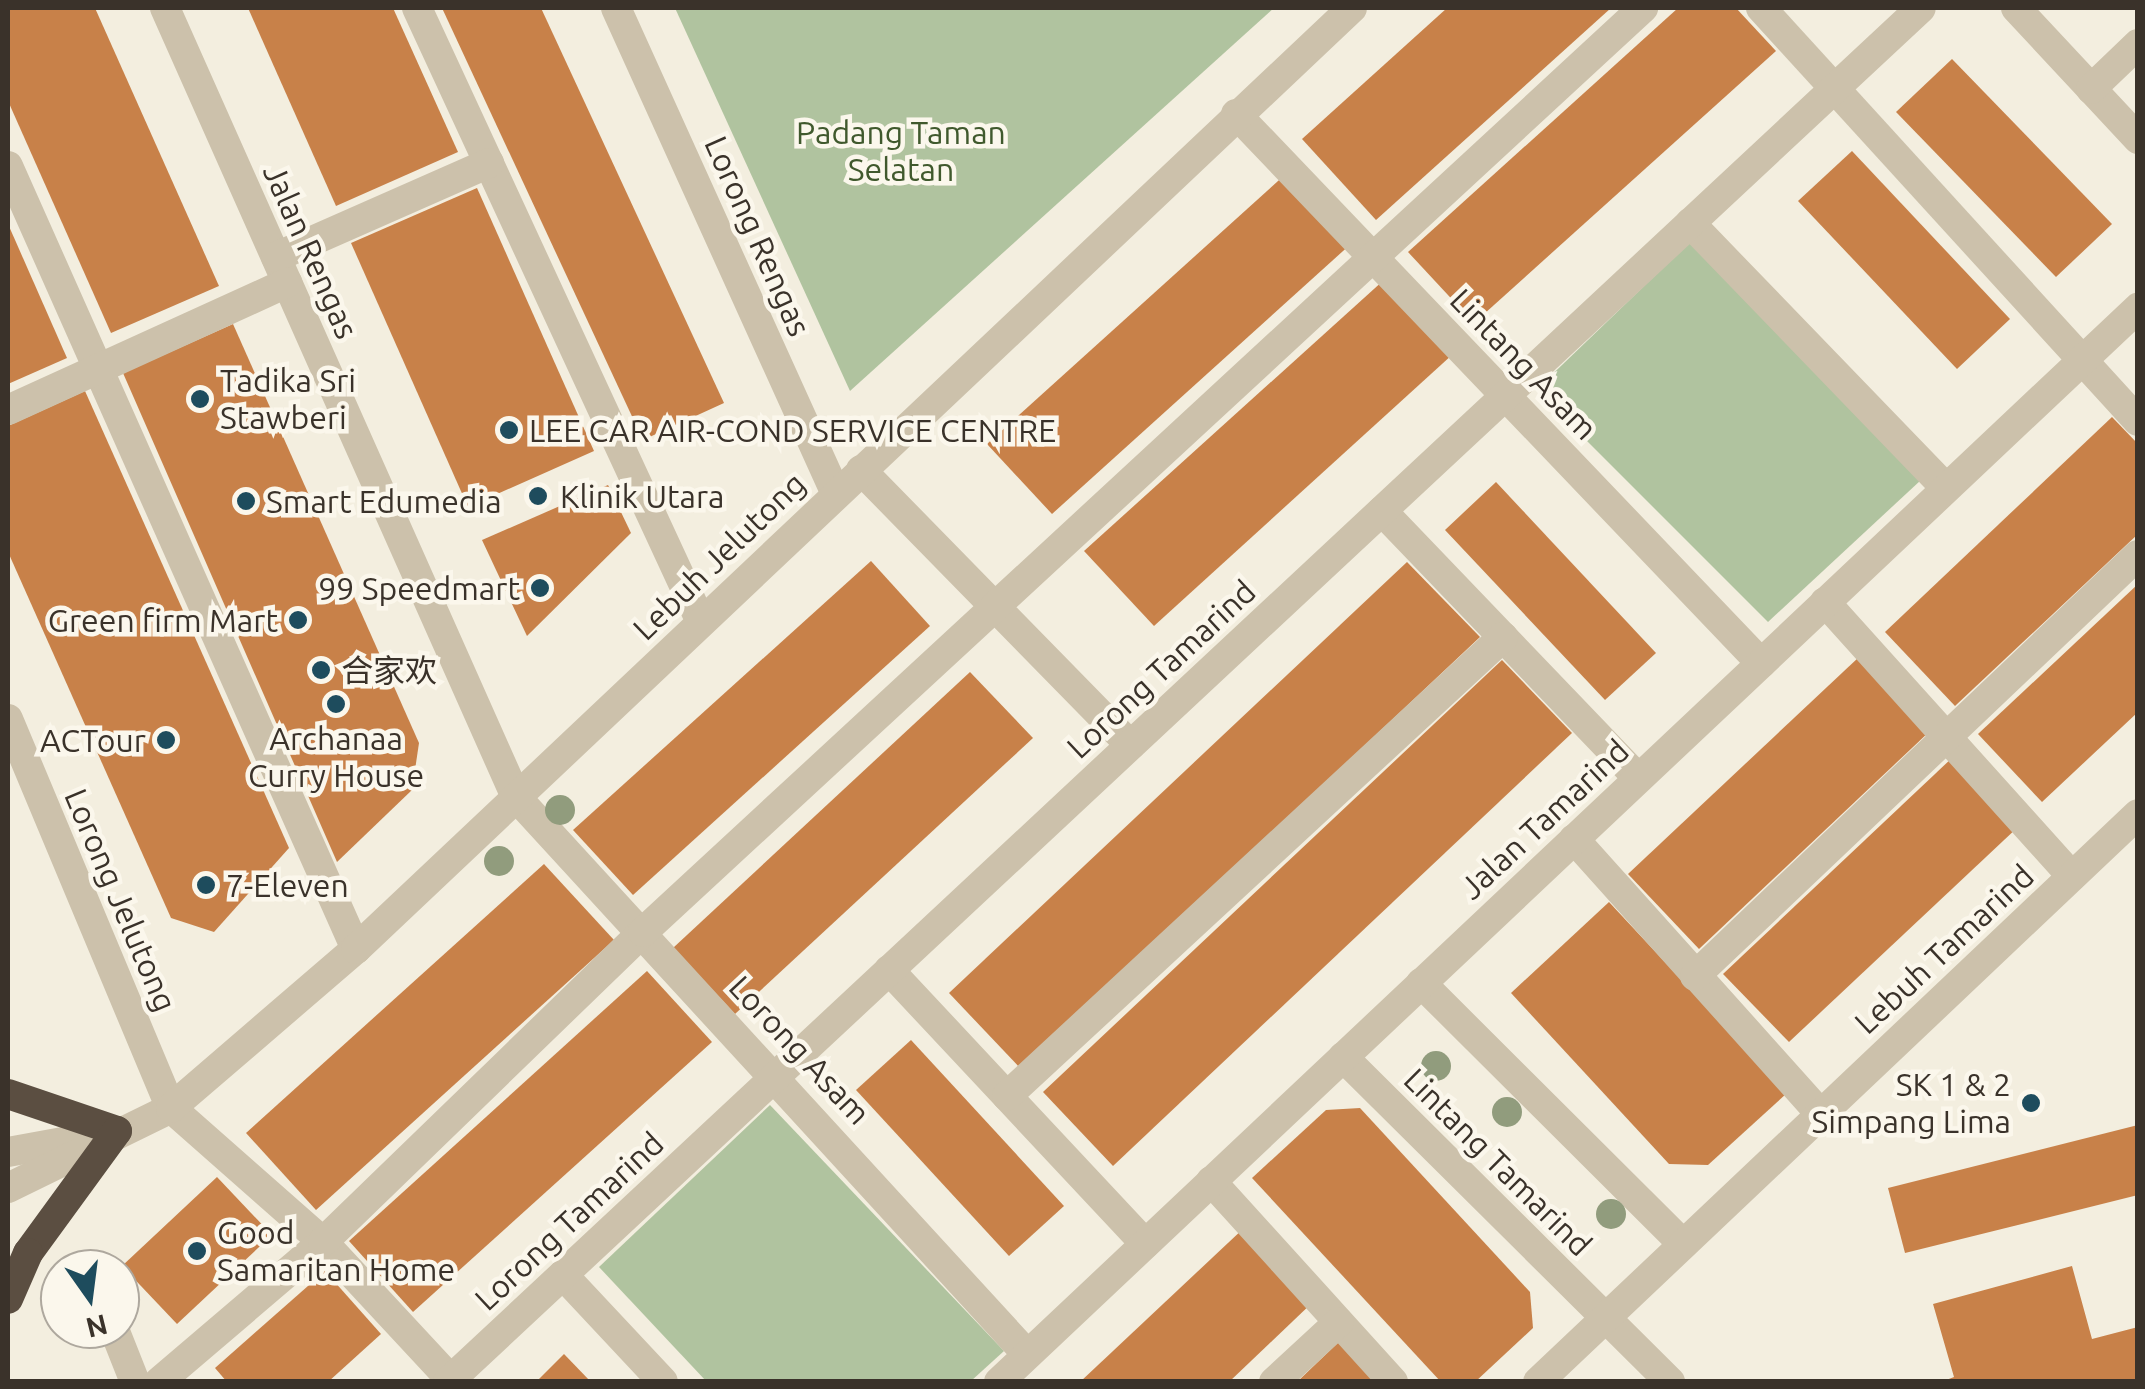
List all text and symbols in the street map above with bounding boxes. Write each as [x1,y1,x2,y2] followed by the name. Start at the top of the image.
[796,114,1006,189] park label: Padang Taman Selatan
[697,130,819,342] street label: Lorong Rengas
[255,158,367,344] street label: Jalan Rengas
[1443,281,1605,447] street label: Lintang Asam
[220,362,356,437] place label: Tadika Sri Stawberi
[189,388,211,410] marker: Tadika Sri Stawberi
[529,411,1056,449] place label: LEE CAR AIR-COND SERVICE CENTRE
[498,419,520,441] marker: LEE CAR AIR-COND SERVICE CENTRE
[625,464,813,648] street label: Lebuh Jelutong
[560,477,725,515] place label: Klinik Utara
[266,482,502,520] place label: Smart Edumedia
[525,483,551,509] marker: Klinik Utara
[235,490,257,512] marker: Smart Edumedia
[318,569,520,607] place label: 99 Speedmart
[1059,572,1263,766] street label: Lorong Tamarind
[529,577,551,599] marker: 99 Speedmart
[48,601,278,639] place label: Green firm Mart
[287,609,309,631] marker: Green firm Mart
[341,651,437,689] place label: 合家欢
[310,659,332,681] marker: 合家欢
[325,693,347,715] marker: Archanaa Curry House
[248,720,424,795] place label: Archanaa Curry House
[40,721,146,759] place label: ACTour
[155,729,177,751] marker: ACTour
[1452,731,1636,907] street label: Jalan Tamarind
[57,783,185,1017] street label: Lorong Jelutong
[1847,856,2041,1042] street label: Lebuh Tamarind
[226,866,349,904] place label: 7-Eleven
[195,874,217,896] marker: 7-Eleven
[722,968,878,1132] street label: Lorong Asam
[1396,1060,1600,1264] street label: Lintang Tamarind
[1812,1066,2011,1141] place label: SK 1 & 2 Simpang Lima
[2020,1092,2042,1114] marker: SK 1 & 2 Simpang Lima
[467,1124,671,1318] street label: Lorong Tamarind
[217,1214,455,1289] place label: Good Samaritan Home
[186,1240,208,1262] marker: Good Samaritan Home
[40,1249,140,1349] north arrow
[83,1309,111,1344] text: N

